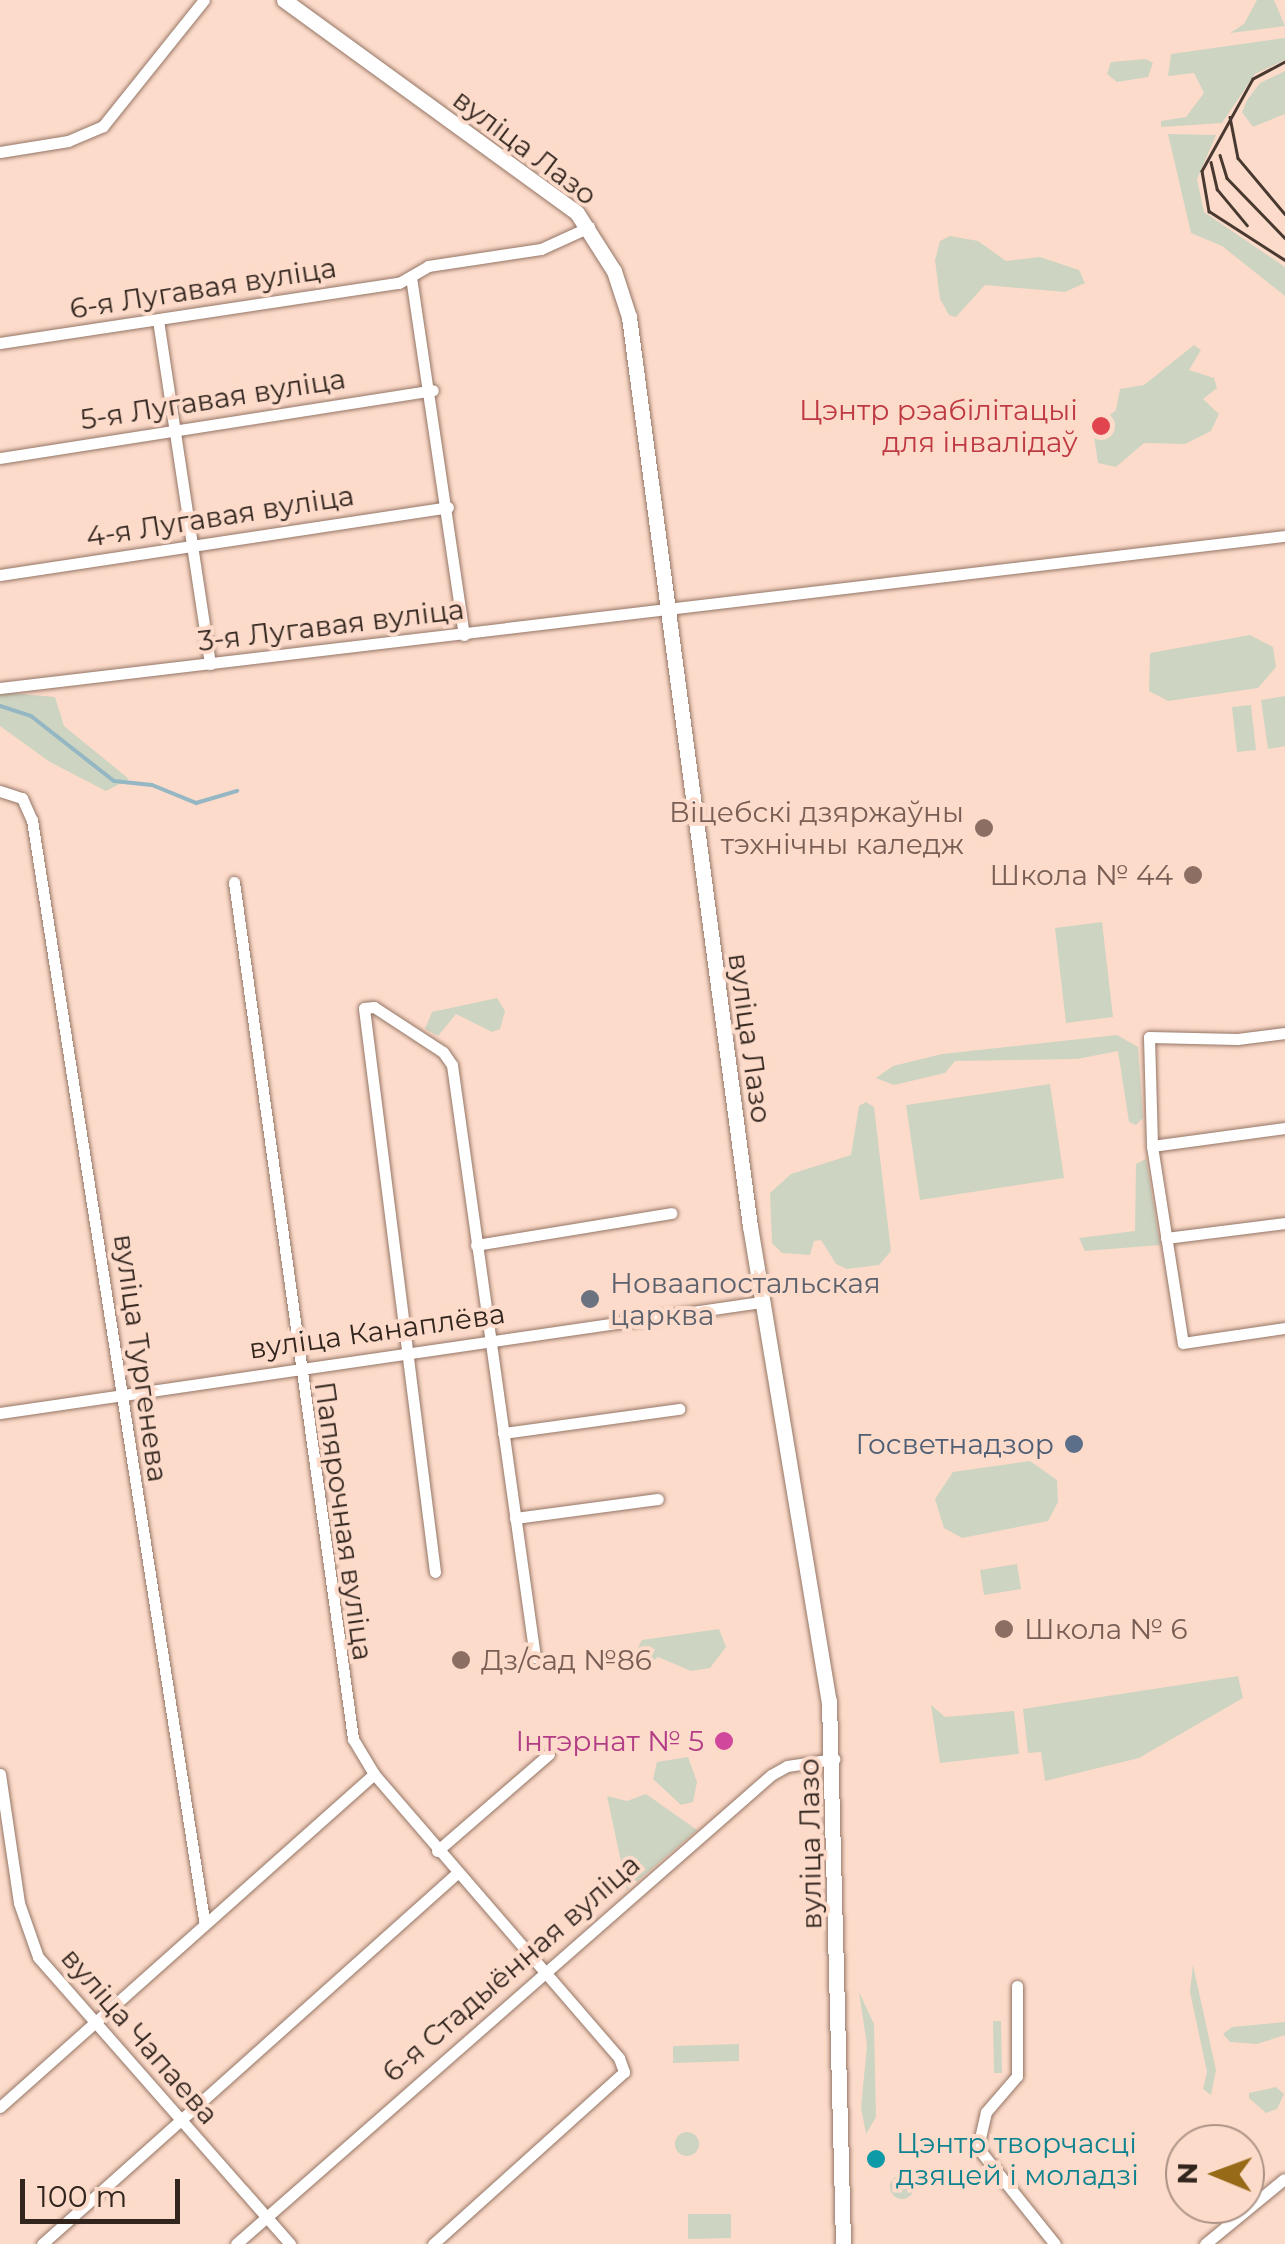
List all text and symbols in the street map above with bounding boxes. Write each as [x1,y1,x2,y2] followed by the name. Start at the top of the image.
[447,82,603,212] street label: вуліца Лазо
[67,250,339,326] street label: 6-я Лугавая вуліца
[78,361,348,437] street label: 5-я Лугавая вуліца
[799,393,1078,459] place label: Цэнтр рэабілітацыі для інвалідаў
[1088,413,1114,439] marker: Цэнтр рэабілітацыі для інвалідаў
[84,478,356,554] street label: 4-я Лугавая вуліца
[196,592,466,658] street label: 3-я Лугавая вуліца
[669,795,964,861] place label: Віцебскі дзяржаўны тэхнічны каледж
[973,817,995,839] marker: Віцебскі дзяржаўны тэхнічны каледж
[990,858,1173,892] place label: Школа № 44
[1182,864,1204,886] marker: Школа № 44
[721,951,779,1125] street label: вуліца Лазо
[107,1232,175,1484] street label: вуліца Тургенева
[610,1266,881,1332] place label: Новаапостальская царква
[579,1288,601,1310] marker: Новаапостальская царква
[247,1296,507,1366] street label: вуліца Канаплёва
[308,1379,380,1663] street label: Папярочная вуліца
[855,1427,1054,1461] place label: Госветнадзор
[1063,1433,1085,1455] marker: Госветнадзор
[1024,1612,1187,1646] place label: Школа № 6
[993,1618,1015,1640] marker: Школа № 6
[481,1643,652,1677] place label: Дз/сад №86
[450,1649,472,1671] marker: Дз/сад №86
[515,1724,704,1758] place label: Інтэрнат № 5
[713,1730,735,1752] marker: Інтэрнат № 5
[792,1758,828,1930] street label: вуліца Лазо
[376,1847,646,2089] street label: 6-я Стадыённая вуліца
[54,1941,226,2131] street label: вуліца Чапаева
[1165,2124,1265,2224] north arrow
[896,2126,1139,2192] place label: Цэнтр творчасці дзяцей і моладзі
[865,2148,887,2170] marker: Цэнтр творчасці дзяцей і моладзі
[25,2159,185,2221] scale bar
[1170,2162,1204,2185] text: N
[37,2178,127,2215] text: 100 m

